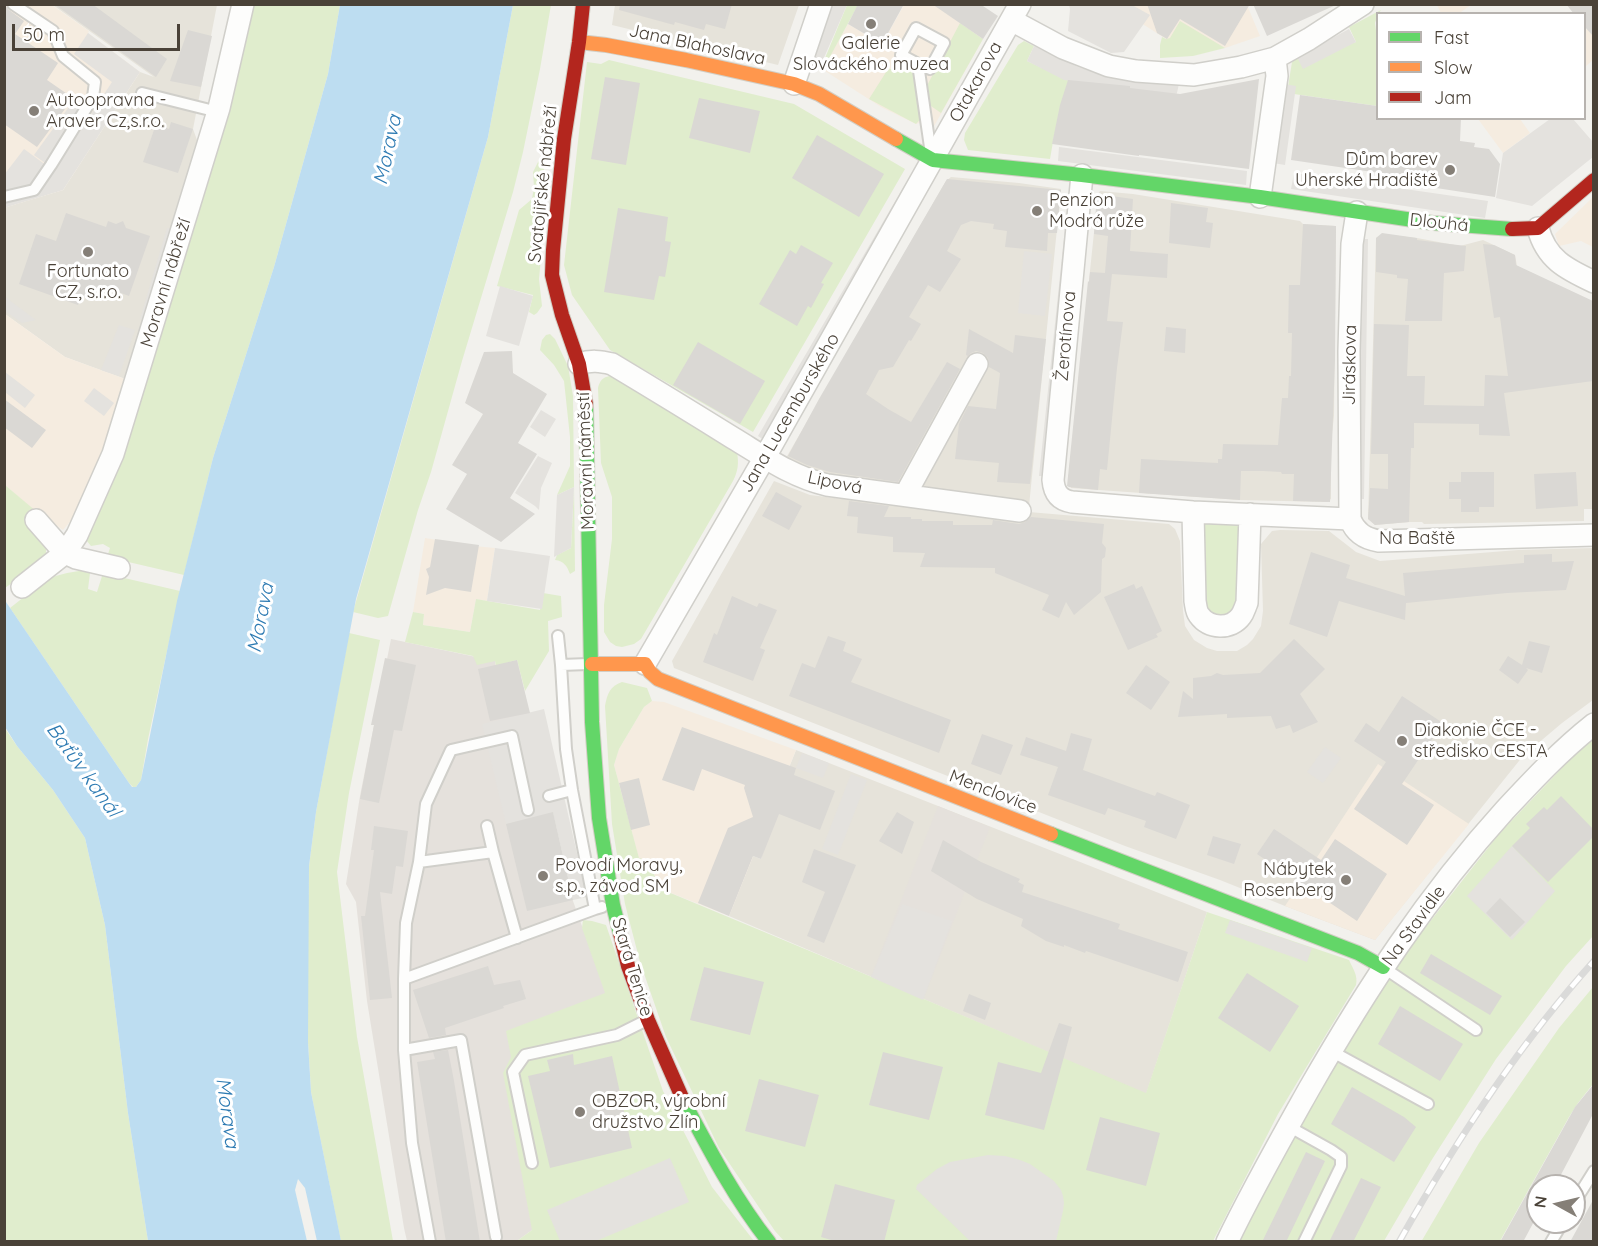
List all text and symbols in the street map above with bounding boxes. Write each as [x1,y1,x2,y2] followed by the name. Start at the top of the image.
[15,12,183,50] scale bar
[1376,12,1586,120] legend
[864,17,878,31] marker: Galerie Slováckého muzea
[627,20,767,70] street label: Jana Blahoslava
[23,23,65,46] text: 50 m
[1434,26,1469,49] text: Fast
[793,33,949,76] place label: Galerie Slováckého muzea
[945,38,1007,126] street label: Otakarova
[1434,56,1472,79] text: Slow
[1434,86,1472,109] text: Jam
[46,90,167,132] place label: Autoopravna - Araver Cz,s.r.o.
[27,104,41,118] marker: Autoopravna - Araver Cz,s.r.o.
[524,105,562,263] street label: Svatojiřské nábřeží
[369,113,407,187] water label: Morava
[1295,149,1438,192] place label: Dům barev Uherské Hradiště
[1443,163,1457,177] marker: Dům barev Uherské Hradiště
[1049,190,1144,232] place label: Penzion Modrá růže
[1030,204,1044,218] marker: Penzion Modrá růže
[1408,209,1470,237] street label: Dlouhá
[136,216,196,350] street label: Moravní nábřeží
[81,245,95,259] marker: Fortunato CZ, s.r.o.
[47,261,129,304] place label: Fortunato CZ, s.r.o.
[1051,290,1081,382] street label: Žerotínova
[1338,325,1362,405] street label: Jiráskova
[736,330,844,496] street label: Jana Lucemburského
[573,392,599,530] street label: Moravní náměstí
[806,467,864,499] street label: Lipová
[1379,528,1455,550] street label: Na Baště
[242,581,280,655] water label: Morava
[41,718,125,822] water label: Baťův kanál
[1414,720,1548,762] place label: Diakonie ČCE - středisko CESTA
[1395,734,1409,748] marker: Diakonie ČCE - středisko CESTA
[946,765,1040,819] street label: Menclovice
[555,855,683,898] place label: Povodí Moravy, s.p., závod SM
[1243,859,1334,902] place label: Nábytek Rosenberg
[536,869,550,883] marker: Povodí Moravy, s.p., závod SM
[1339,873,1353,887] marker: Nábytek Rosenberg
[1378,882,1450,970] street label: Na Stavidle
[607,915,657,1019] street label: Stará Tenice
[210,1076,244,1150] water label: Morava
[592,1091,726,1134] place label: OBZOR, výrobní družstvo Zlín
[573,1105,587,1119] marker: OBZOR, výrobní družstvo Zlín
[1526,1174,1586,1234] north arrow
[1529,1195,1551,1209] text: N

